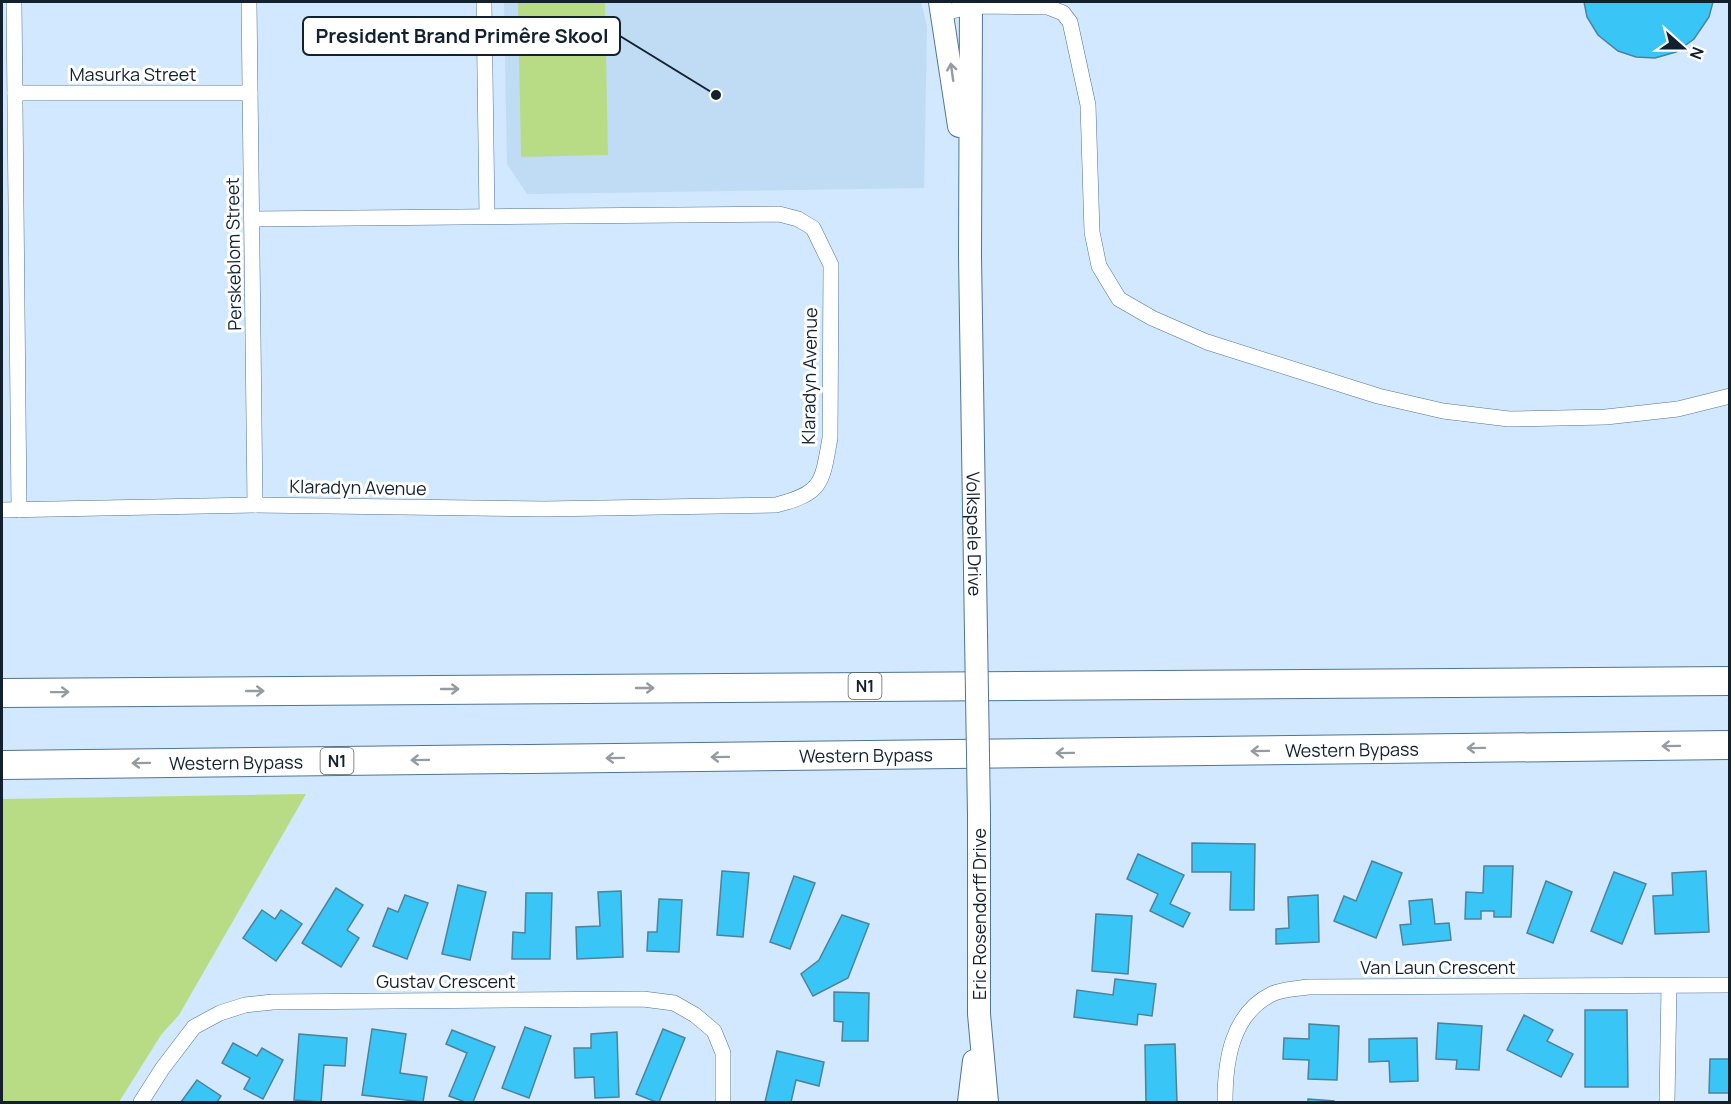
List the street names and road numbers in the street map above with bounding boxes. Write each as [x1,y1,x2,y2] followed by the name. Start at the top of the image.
[69,62,197,86] street label: Masurka Street
[220,177,246,331] street label: Perskeblom Street
[796,307,822,445] street label: Klaradyn Avenue
[961,472,987,596] street label: Volkspele Drive
[289,474,427,500] street label: Klaradyn Avenue
[848,673,882,699] road number: N1
[1285,737,1419,762] street label: Western Bypass
[799,742,933,768] street label: Western Bypass
[320,748,354,774] road number: N1
[169,750,303,775] street label: Western Bypass
[967,828,991,1000] street label: Eric Rosendorff Drive
[1360,955,1516,979] street label: Van Laun Crescent
[376,969,516,993] street label: Gustav Crescent

